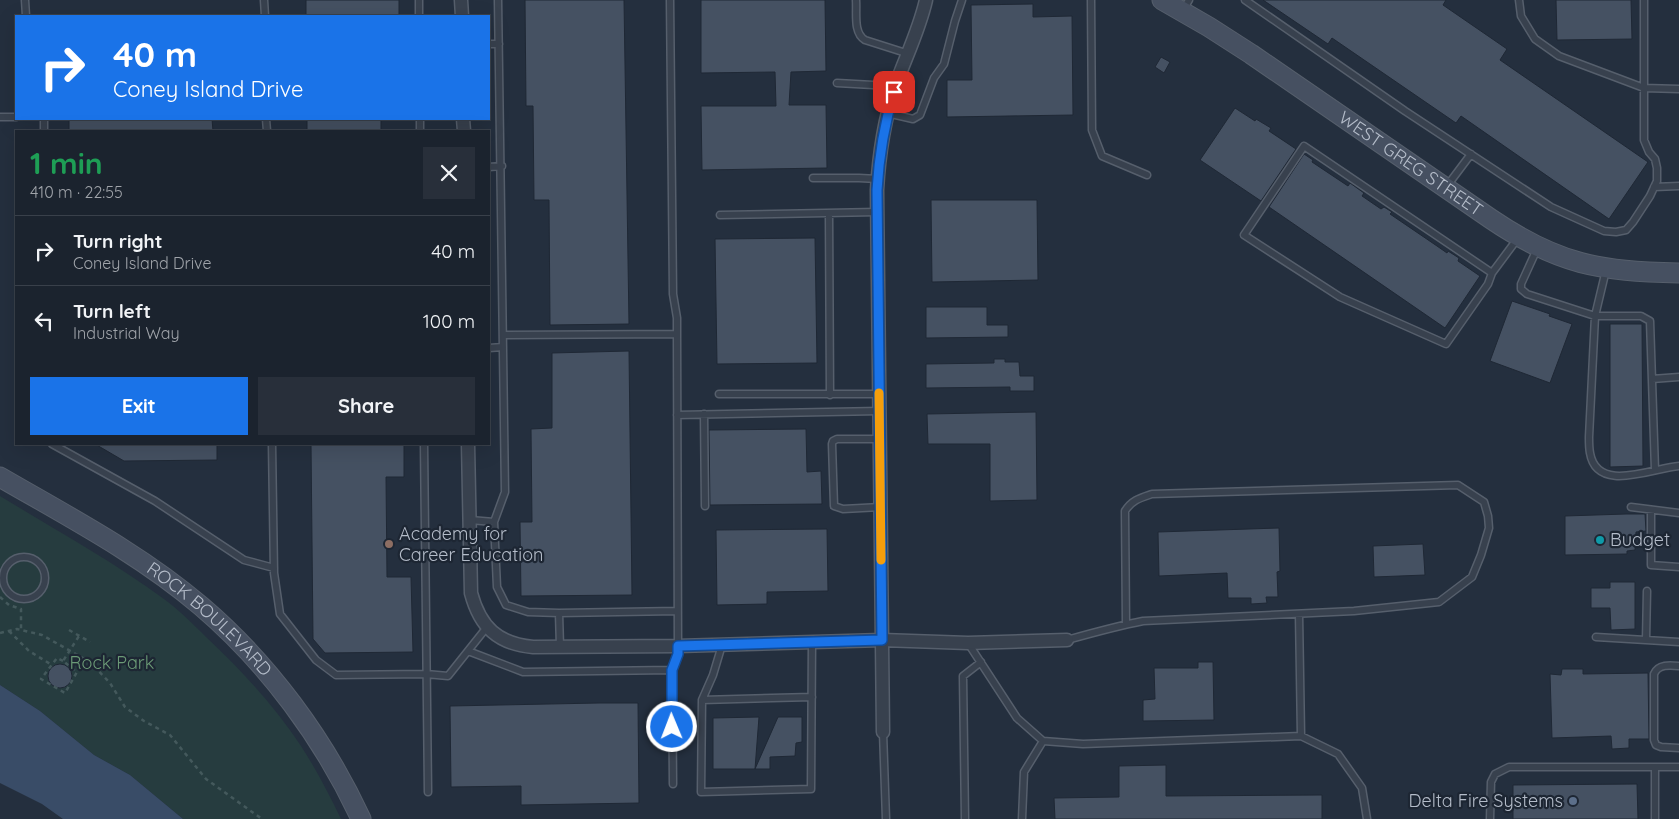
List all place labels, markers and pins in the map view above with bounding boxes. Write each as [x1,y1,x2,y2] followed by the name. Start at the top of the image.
[873,71,915,113] pin
[399,522,543,566] place label: Academy for Career Education
[1610,528,1670,551] place label: Budget
[1594,534,1606,546] marker: Budget
[383,538,395,550] marker: Academy for Career Education
[1408,789,1563,812] place label: Delta Fire Systems
[1567,795,1579,807] marker: Delta Fire Systems

